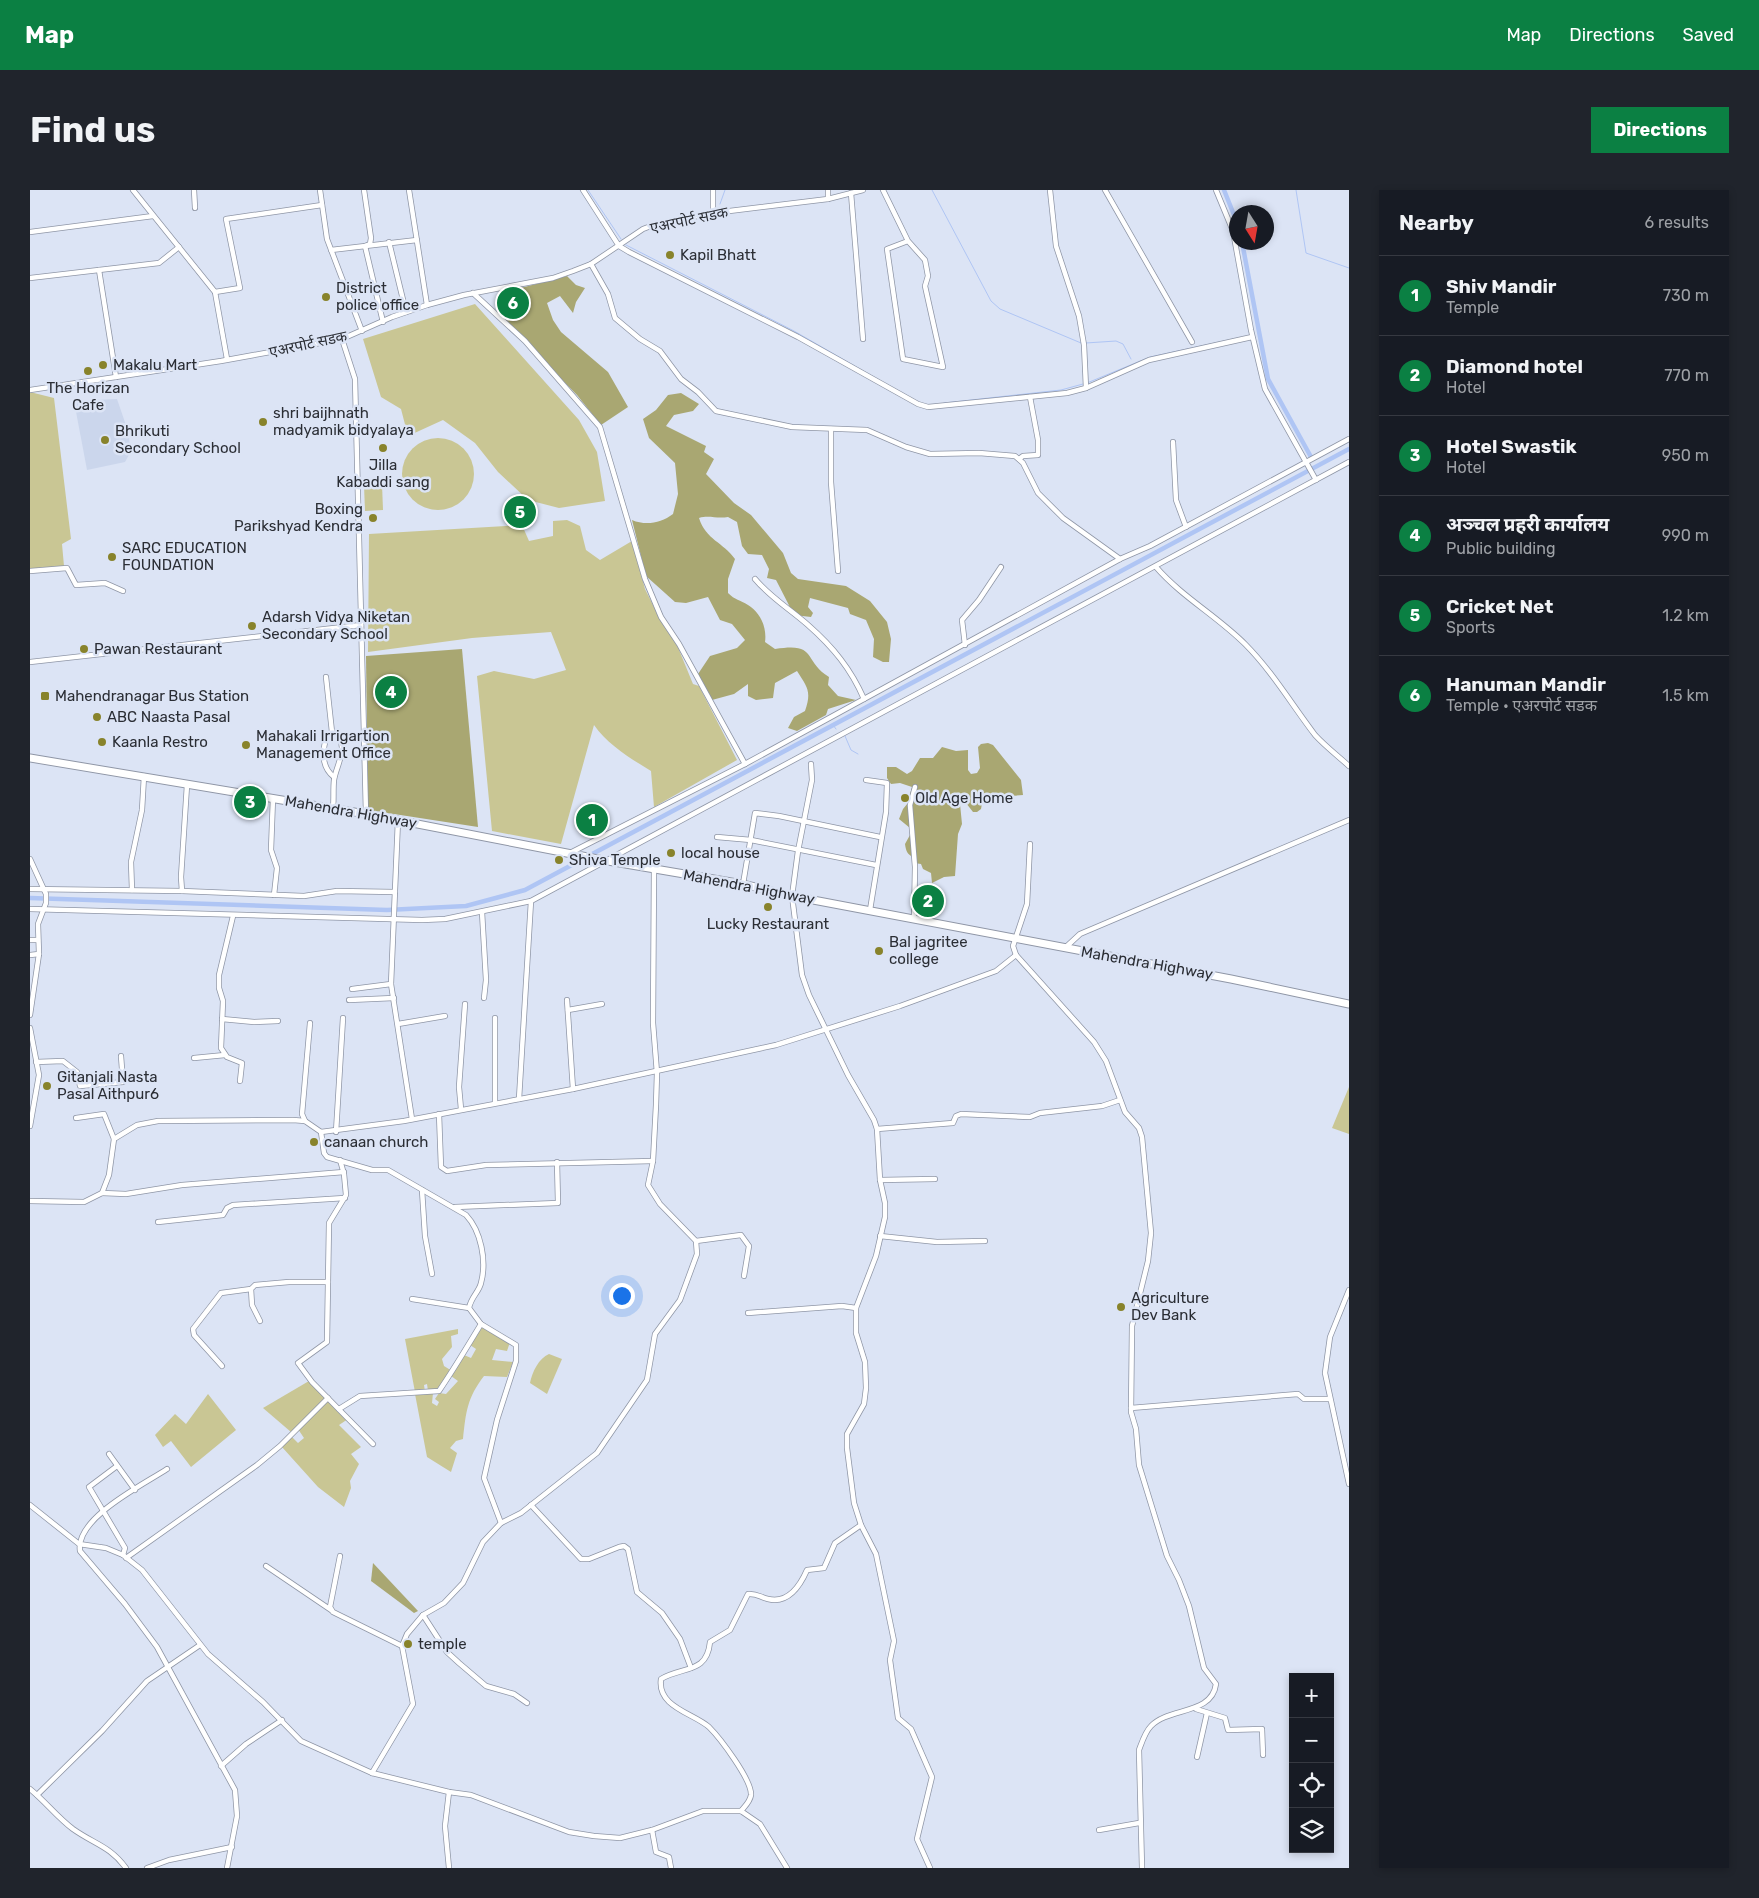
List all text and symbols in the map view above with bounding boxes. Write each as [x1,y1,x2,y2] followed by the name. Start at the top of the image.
[25,21,74,49] text: Map
[1506,24,1541,46] text: Map
[1569,24,1655,46] text: Directions
[1683,24,1734,46] text: Saved
[1591,107,1729,153] button: Directions
[30,109,155,151] text: Find us
[648,203,730,237] street label: एअरपोर्ट सडक
[1229,205,1274,250] north arrow
[1399,210,1474,235] text: Nearby
[1644,213,1709,232] text: 6 results
[680,246,756,264] place label: Kapil Bhatt
[664,249,676,261] marker: Kapil Bhatt
[1446,275,1556,298] text: Shiv Mandir
[336,279,419,314] place label: District police office
[497,284,529,322] pin: 6
[1411,286,1419,305] text: 1
[1663,286,1709,305] text: 730 m
[320,291,332,303] marker: District police office
[1446,298,1499,317] text: Temple
[267,327,349,361] street label: एअरपोर्ट सडक
[1446,355,1583,378] text: Diamond hotel
[113,356,197,374] place label: Makalu Mart
[97,359,109,371] marker: Makalu Mart
[82,365,94,377] marker: The Horizan Cafe
[1410,366,1420,385] text: 2
[1664,366,1709,385] text: 770 m
[1446,378,1486,397] text: Hotel
[46,379,130,414] place label: The Horizan Cafe
[273,404,414,439] place label: shri baijhnath madyamik bidyalaya
[257,416,269,428] marker: shri baijhnath madyamik bidyalaya
[115,422,241,457] place label: Bhrikuti Secondary School
[99,434,111,446] marker: Bhrikuti Secondary School
[1446,435,1577,458] text: Hotel Swastik
[377,442,389,454] marker: Jilla Kabaddi sang
[1410,446,1420,465] text: 3
[1662,446,1709,465] text: 950 m
[336,456,430,491] place label: Jilla Kabaddi sang
[1446,458,1486,477] text: Hotel
[504,493,536,531] pin: 5
[234,500,363,535] place label: Boxing Parikshyad Kendra
[367,512,379,524] marker: Boxing Parikshyad Kendra
[1446,513,1609,536] text: अञ्चल प्रहरी कार्यालय
[1410,526,1420,545] text: 4
[1662,526,1709,545] text: 990 m
[122,539,247,574] place label: SARC EDUCATION FOUNDATION
[1446,539,1556,558] text: Public building
[106,551,118,563] marker: SARC EDUCATION FOUNDATION
[1446,595,1553,618] text: Cricket Net
[1410,606,1420,625] text: 5
[1662,606,1709,625] text: 1.2 km
[262,608,410,643] place label: Adarsh Vidya Niketan Secondary School
[1446,618,1495,637] text: Sports
[246,620,258,632] marker: Adarsh Vidya Niketan Secondary School
[94,640,222,658] place label: Pawan Restaurant
[78,643,90,655] marker: Pawan Restaurant
[375,673,407,711] pin: 4
[1446,673,1606,696] text: Hanuman Mandir
[1410,686,1420,705] text: 6
[1662,686,1709,705] text: 1.5 km
[55,687,249,705] place label: Mahendranagar Bus Station
[39,690,51,702] marker: Mahendranagar Bus Station
[1446,696,1597,715] text: Temple · एअरपोर्ट सडक
[107,708,231,726] place label: ABC Naasta Pasal
[91,711,103,723] marker: ABC Naasta Pasal
[256,727,391,762] place label: Mahakali Irrigartion Management Office
[112,733,208,751] place label: Kaanla Restro
[96,736,108,748] marker: Kaanla Restro
[240,739,252,751] marker: Mahakali Irrigartion Management Office
[234,783,266,821] pin: 3
[915,789,1013,807] place label: Old Age Home
[284,792,418,832] street label: Mahendra Highway
[899,792,911,804] marker: Old Age Home
[576,801,608,839] pin: 1
[681,844,760,862] place label: local house
[665,847,677,859] marker: local house
[569,851,661,869] place label: Shiva Temple
[553,854,565,866] marker: Shiva Temple
[682,865,816,909] street label: Mahendra Highway
[912,882,944,920] pin: 2
[762,901,774,913] marker: Lucky Restaurant
[707,915,829,933] place label: Lucky Restaurant
[889,933,968,968] place label: Bal jagritee college
[1080,943,1214,983] street label: Mahendra Highway
[873,945,885,957] marker: Bal jagritee college
[57,1068,159,1103] place label: Gitanjali Nasta Pasal Aithpur6
[41,1080,53,1092] marker: Gitanjali Nasta Pasal Aithpur6
[324,1133,428,1151] place label: canaan church
[308,1136,320,1148] marker: canaan church
[609,1283,635,1309] your location
[1131,1289,1209,1324] place label: Agriculture Dev Bank
[1115,1301,1127,1313] marker: Agriculture Dev Bank
[418,1635,467,1653] place label: temple
[402,1638,414,1650] marker: temple
[1289,1673,1334,1853] map controls
[1289,1673,1334,1718] button: +
[1289,1718,1334,1763] button: −
[1289,1763,1334,1808] button: locate
[1289,1808,1334,1853] button: layers

